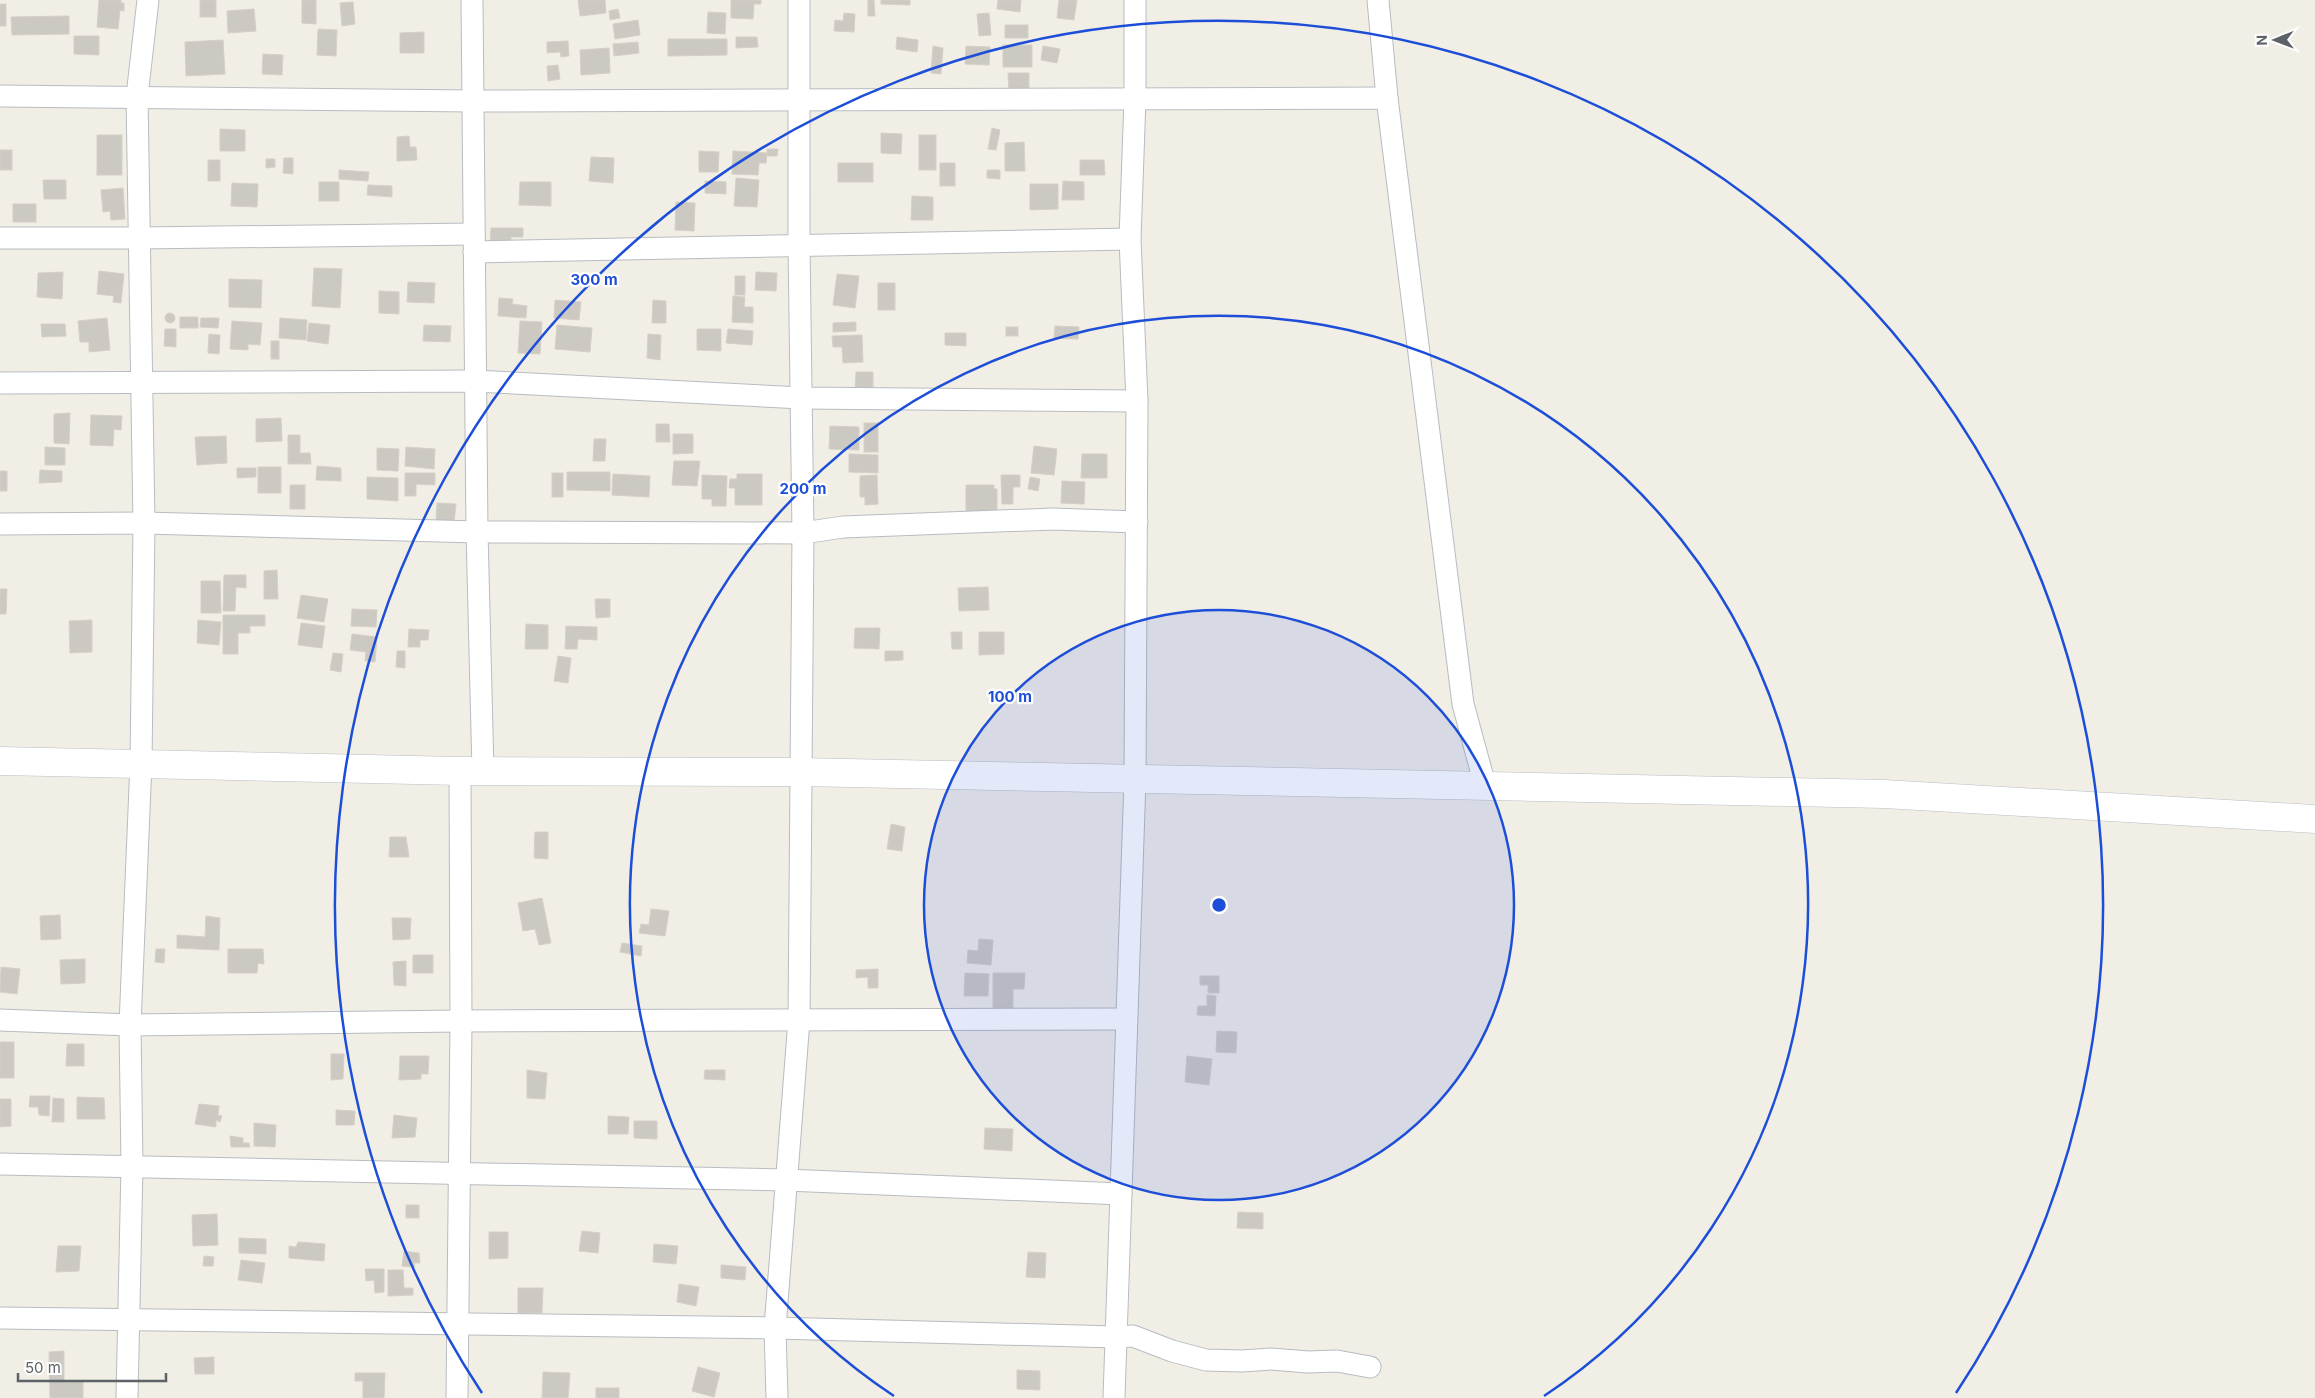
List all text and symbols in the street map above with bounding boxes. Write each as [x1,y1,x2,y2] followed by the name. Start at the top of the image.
[2250,15,2300,65] north arrow
[2253,35,2270,46] text: N
[570,270,618,289] text: 300 m
[780,479,826,498] text: 200 m
[988,687,1032,706] text: 100 m
[1210,896,1228,914] centre of rings
[18,1350,165,1382] scale bar
[25,1358,61,1377] text: 50 m

